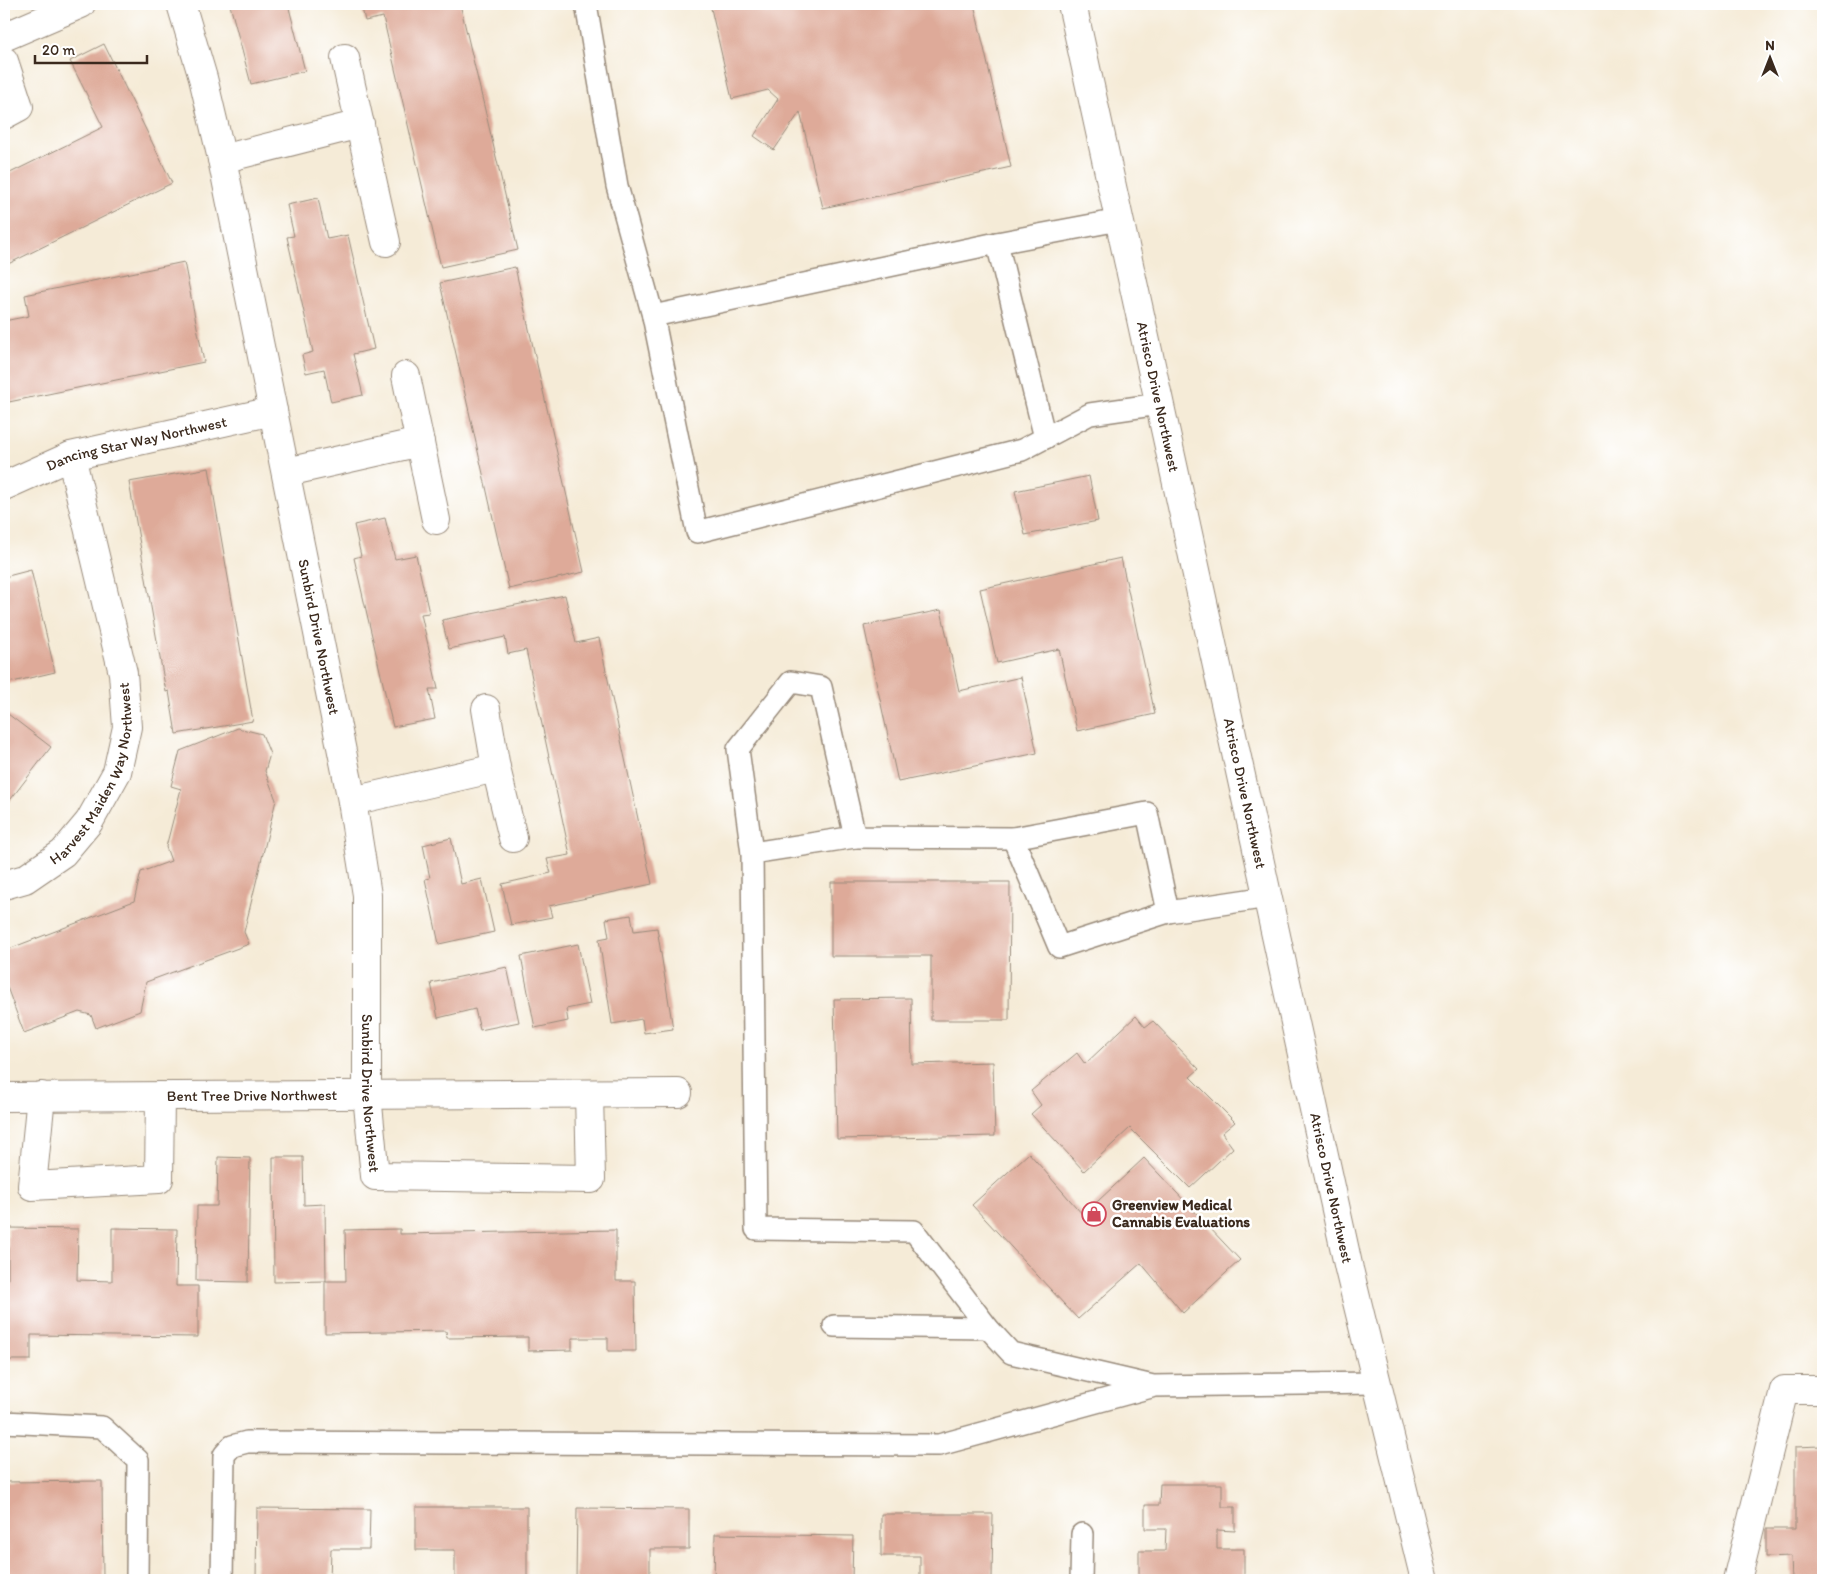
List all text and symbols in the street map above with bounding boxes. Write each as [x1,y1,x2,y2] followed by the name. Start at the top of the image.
[35,32,148,64] scale bar
[1744,32,1794,82] north arrow
[1765,37,1775,54] text: N
[42,41,76,59] text: 20 m
[1133,320,1183,474] street label: Atrisco Drive Northwest
[43,412,229,475] street label: Dancing Star Way Northwest
[294,557,343,717] street label: Sunbird Drive Northwest
[46,682,136,868] street label: Harvest Maiden Way Northwest
[1220,716,1270,871] street label: Atrisco Drive Northwest
[358,1014,384,1174] street label: Sunbird Drive Northwest
[167,1086,338,1105] street label: Bent Tree Drive Northwest
[1306,1111,1357,1265] street label: Atrisco Drive Northwest
[1112,1196,1250,1231] place label: Greenview Medical Cannabis Evaluations
[1081,1201,1107,1227] shop icon: Greenview Medical Cannabis Evaluations

